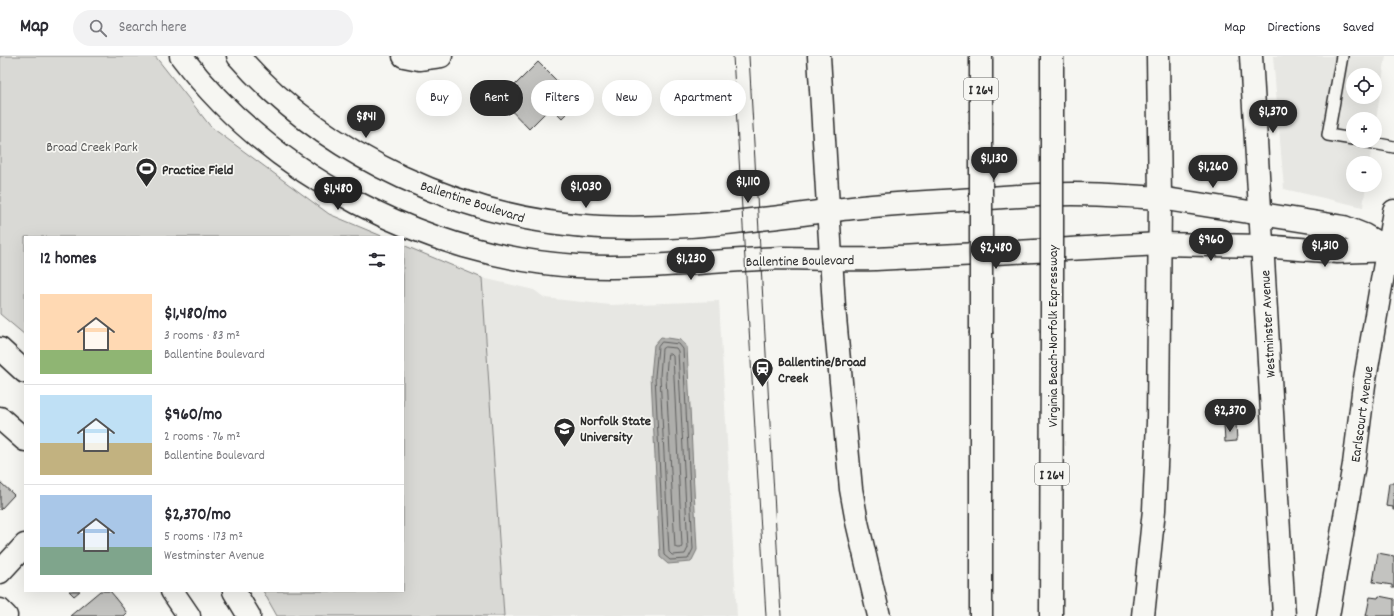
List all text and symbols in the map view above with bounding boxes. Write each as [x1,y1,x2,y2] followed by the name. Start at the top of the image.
[73,10,353,46] search box
[20,14,49,41] text: Map
[87,17,109,39] icon: search
[119,17,187,39] text: Search here
[1224,18,1246,38] text: Map
[1268,18,1321,38] text: Directions
[1343,18,1374,38] text: Saved
[1346,68,1382,192] map controls
[1346,68,1382,104] button: locate
[964,78,998,100] road number: I 264
[416,80,462,116] chip: Buy
[470,80,523,116] chip: Rent
[531,80,594,116] chip: Filters
[602,80,652,116] chip: New
[660,80,746,116] chip: Apartment
[1240,100,1306,134] pin: $1,370
[1258,103,1288,122] text: $1,370
[342,105,390,139] pin: $841
[356,108,376,127] text: $841
[1346,112,1382,148] button: +
[46,138,138,158] park label: Broad Creek Park
[961,147,1027,181] pin: $1,130
[980,150,1008,169] text: $1,130
[1180,155,1246,189] pin: $1,260
[133,156,159,189] sports icon: Practice Field
[1346,156,1382,192] button: −
[1197,158,1229,177] text: $1,260
[162,161,234,181] place label: Practice Field
[715,170,781,204] pin: $1,110
[736,173,760,192] text: $1,110
[553,175,619,209] pin: $1,030
[305,177,371,211] pin: $1,480
[418,177,527,229] street label: Ballentine Boulevard
[570,178,602,197] text: $1,030
[323,180,353,199] text: $1,480
[1187,228,1235,262] pin: $960
[1198,231,1224,250] text: $960
[1292,234,1358,268] pin: $1,310
[963,236,1029,270] pin: $2,480
[1311,237,1339,256] text: $1,310
[980,239,1012,258] text: $2,480
[1044,245,1064,427] street label: Virginia Beach-Norfolk Expressway
[658,247,724,281] pin: $1,230
[40,248,97,272] text: 12 homes
[366,249,388,271] icon: filters
[676,250,706,269] text: $1,230
[746,251,855,273] street label: Ballentine Boulevard
[1256,270,1282,378] street label: Westminster Avenue
[164,303,227,327] text: $1,480/mo
[72,310,120,358] icon: home
[164,327,240,346] text: 3 rooms · 83 m²
[164,346,265,365] text: Ballentine Boulevard
[778,353,866,389] place label: Ballentine/Broad Creek
[750,356,776,389] station icon: Ballentine/Broad Creek
[1346,365,1380,464] street label: Earlscourt Avenue
[1197,399,1263,433] pin: $2,370
[1214,402,1246,421] text: $2,370
[164,404,222,428] text: $960/mo
[72,411,120,459] icon: home
[580,412,651,448] place label: Norfolk State University
[552,415,578,448] school or university icon: Norfolk State University
[164,428,240,447] text: 2 rooms · 76 m²
[164,447,265,466] text: Ballentine Boulevard
[1035,463,1069,485] road number: I 264
[164,504,231,528] text: $2,370/mo
[72,511,120,559] icon: home
[164,528,243,547] text: 5 rooms · 173 m²
[164,547,264,566] text: Westminster Avenue

